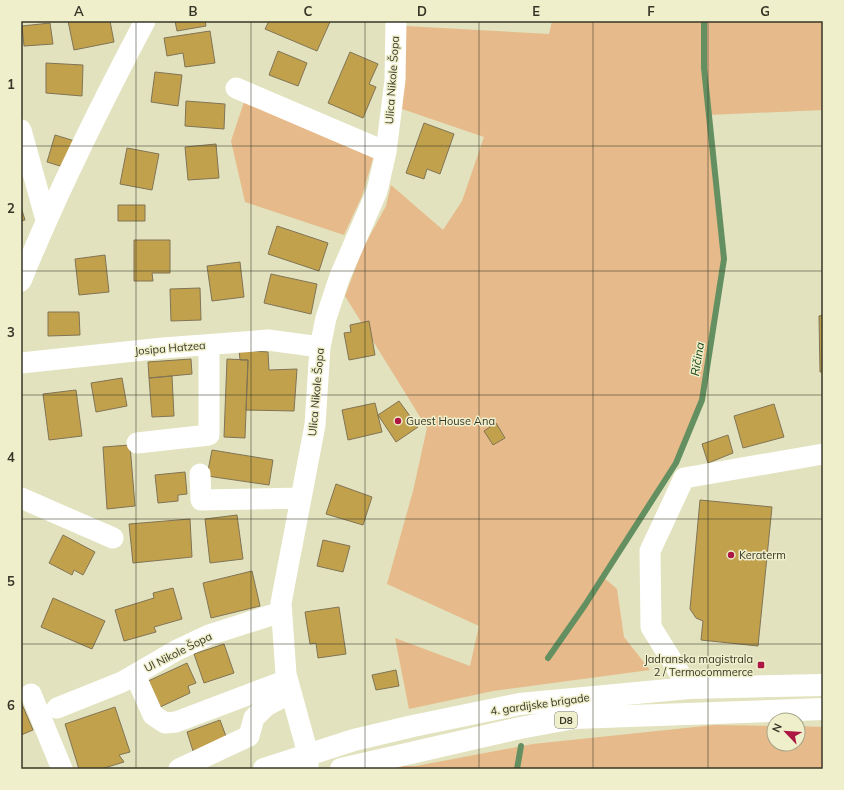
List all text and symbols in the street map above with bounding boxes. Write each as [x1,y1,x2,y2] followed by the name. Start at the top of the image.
[74,3,84,19] text: A
[189,3,198,19] text: B
[304,3,313,19] text: C
[417,3,427,19] text: D
[532,3,540,19] text: E
[647,3,655,19] text: F
[760,3,770,19] text: G
[382,35,402,125] street label: Ulica Nikole Šopa
[7,76,15,92] text: 1
[7,200,15,216] text: 2
[7,324,15,340] text: 3
[134,338,206,358] street label: Josipa Hatzea
[687,341,707,377] water label: Ričina
[305,347,327,437] street label: Ulica Nikole Šopa
[406,414,495,428] place label: Guest House Ana
[393,416,403,426] marker: Guest House Ana
[7,449,15,465] text: 4
[739,548,786,562] place label: Keraterm
[726,550,736,560] marker: Keraterm
[7,573,15,589] text: 5
[142,629,214,675] street label: Ul Nikole Šopa
[644,652,753,679] place label: Jadranska magistrala 2 / Termocommerce
[756,660,766,670] marker: Jadranska magistrala 2 / Termocommerce
[490,690,590,718] street label: 4. gardijske brigade
[7,697,15,713] text: 6
[555,712,577,728] road number: D8
[766,712,806,752] north arrow
[769,721,785,734] text: N

